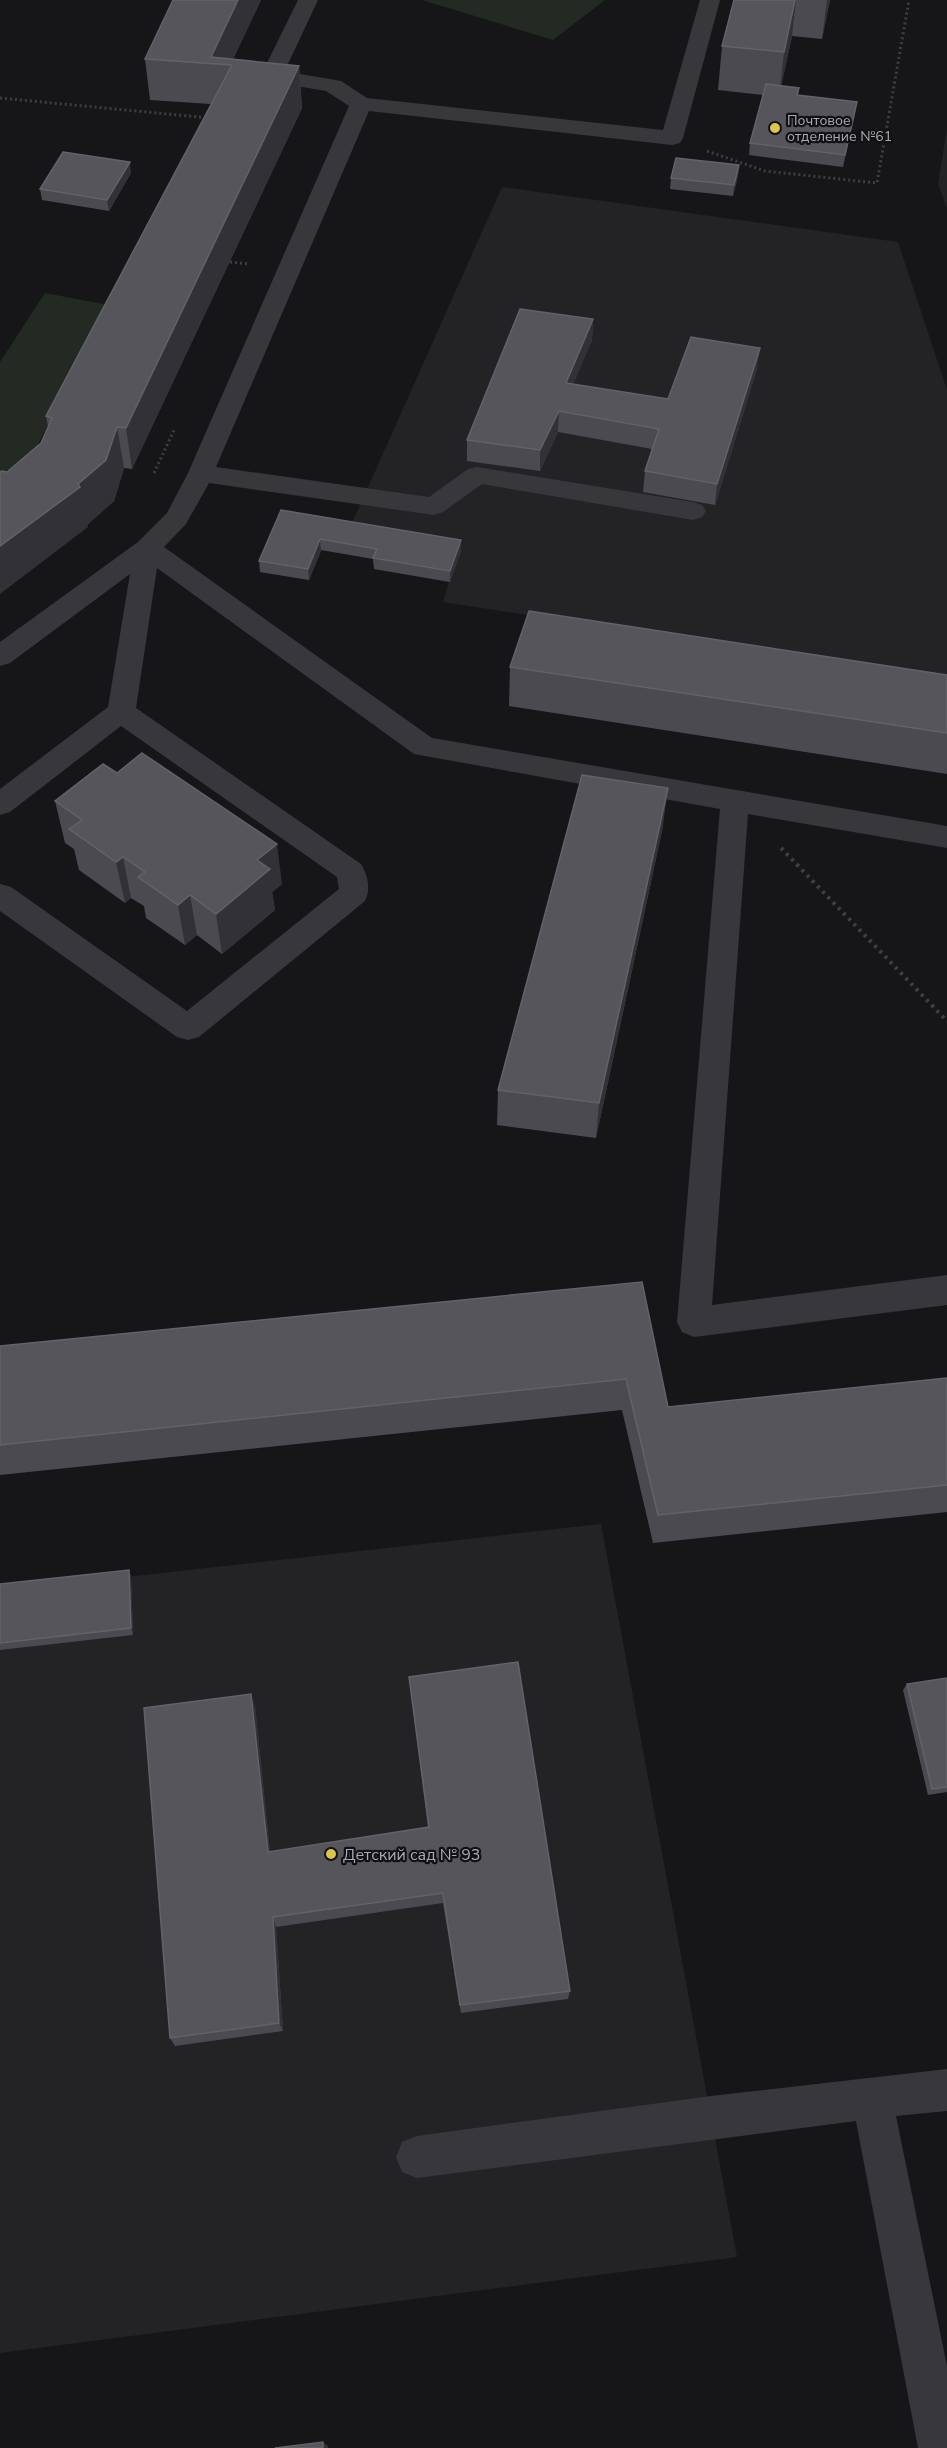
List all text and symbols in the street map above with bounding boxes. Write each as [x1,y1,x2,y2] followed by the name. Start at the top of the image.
[787,111,892,146] place label: Почтовое отделение №61
[768,121,782,135] marker: Почтовое отделение №61
[343,1844,480,1866] place label: Детский сад № 93
[324,1847,338,1861] marker: Детский сад № 93

